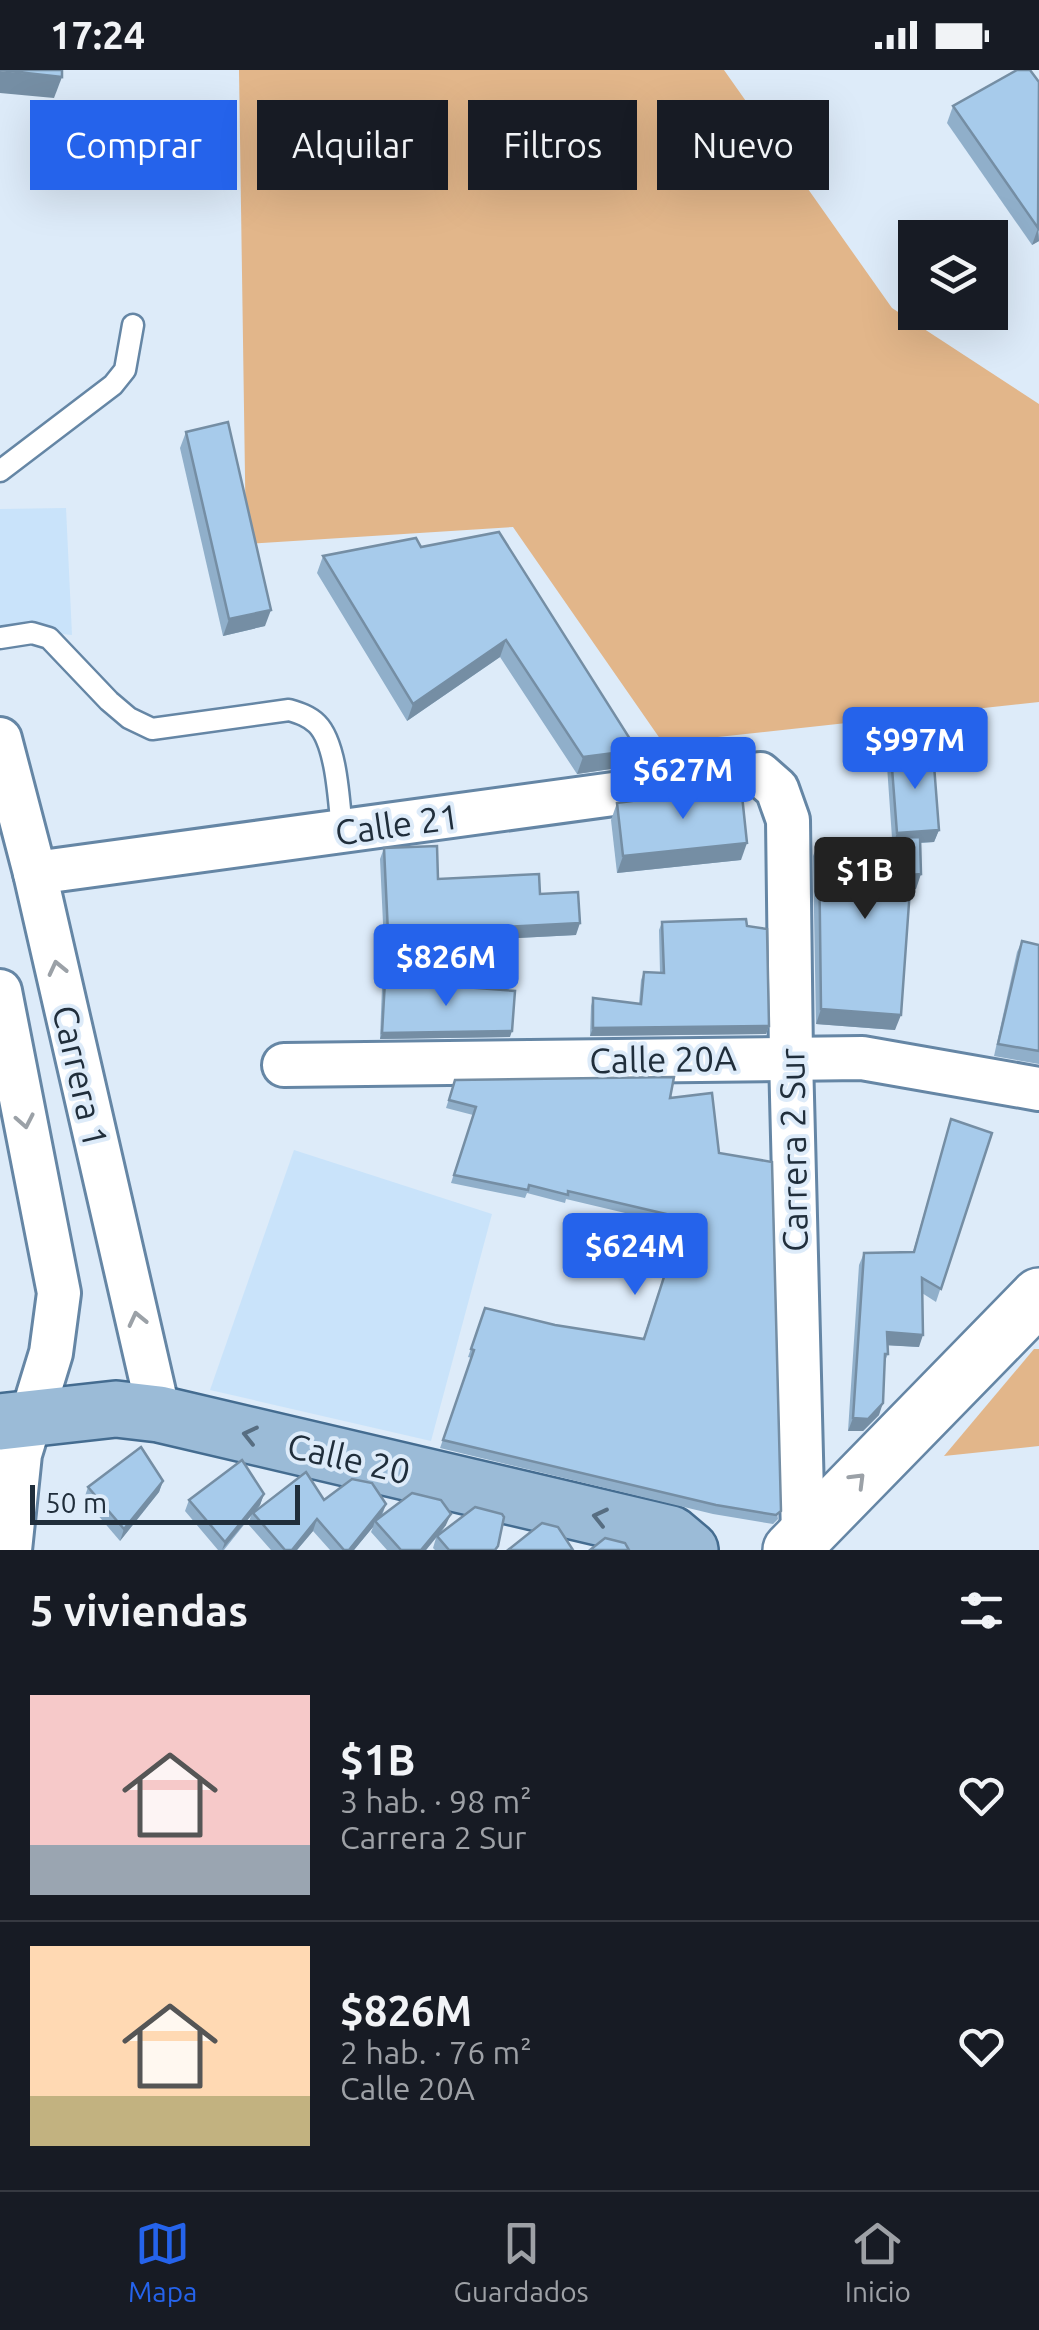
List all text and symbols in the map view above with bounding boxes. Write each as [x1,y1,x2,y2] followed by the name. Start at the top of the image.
[50,14,145,56] text: 17:24
[30,100,237,190] chip: Comprar
[257,100,448,190] chip: Alquilar
[468,100,637,190] chip: Filtros
[657,100,829,190] chip: Nuevo
[898,220,1008,330] map controls
[898,220,1008,330] button: layers
[845,707,985,792] pin: $997M
[865,721,965,757] text: $997M
[613,737,753,822] pin: $627M
[633,751,733,787] text: $627M
[333,796,461,852] street label: Calle 21
[817,837,913,922] pin: $1B
[836,851,894,887] text: $1B
[376,924,516,1009] pin: $826M
[396,938,496,974] text: $826M
[48,960,69,977] one-way arrow
[45,1001,117,1151] street label: Carrera 1
[589,1038,737,1080] street label: Calle 20A
[771,1048,815,1252] street label: Carrera 2 Sur
[14,1112,35,1129] one-way arrow
[565,1213,705,1298] pin: $624M
[585,1227,685,1263] text: $624M
[128,1311,149,1328] one-way arrow
[284,1424,414,1492] street label: Calle 20
[242,1426,259,1447] one-way arrow
[846,1473,864,1491] one-way arrow
[30,1480,300,1524] scale bar
[45,1487,107,1518] text: 50 m
[592,1508,609,1529] one-way arrow
[954,1583,1009,1638] icon: filters
[30,1587,248,1634] text: 5 viviendas
[110,1735,230,1855] icon: home
[340,1736,415,1783] text: $1B
[954,1768,1009,1823] icon: heart
[340,1783,532,1819] text: 3 hab. · 98 m²
[340,1819,526,1855] text: Carrera 2 Sur
[110,1986,230,2106] icon: home
[340,1987,472,2034] text: $826M
[954,2019,1009,2074] icon: heart
[340,2034,532,2070] text: 2 hab. · 76 m²
[340,2070,475,2106] text: Calle 20A
[128,2216,198,2307] tab: Mapa
[454,2216,589,2307] tab: Guardados
[845,2216,911,2307] tab: Inicio

